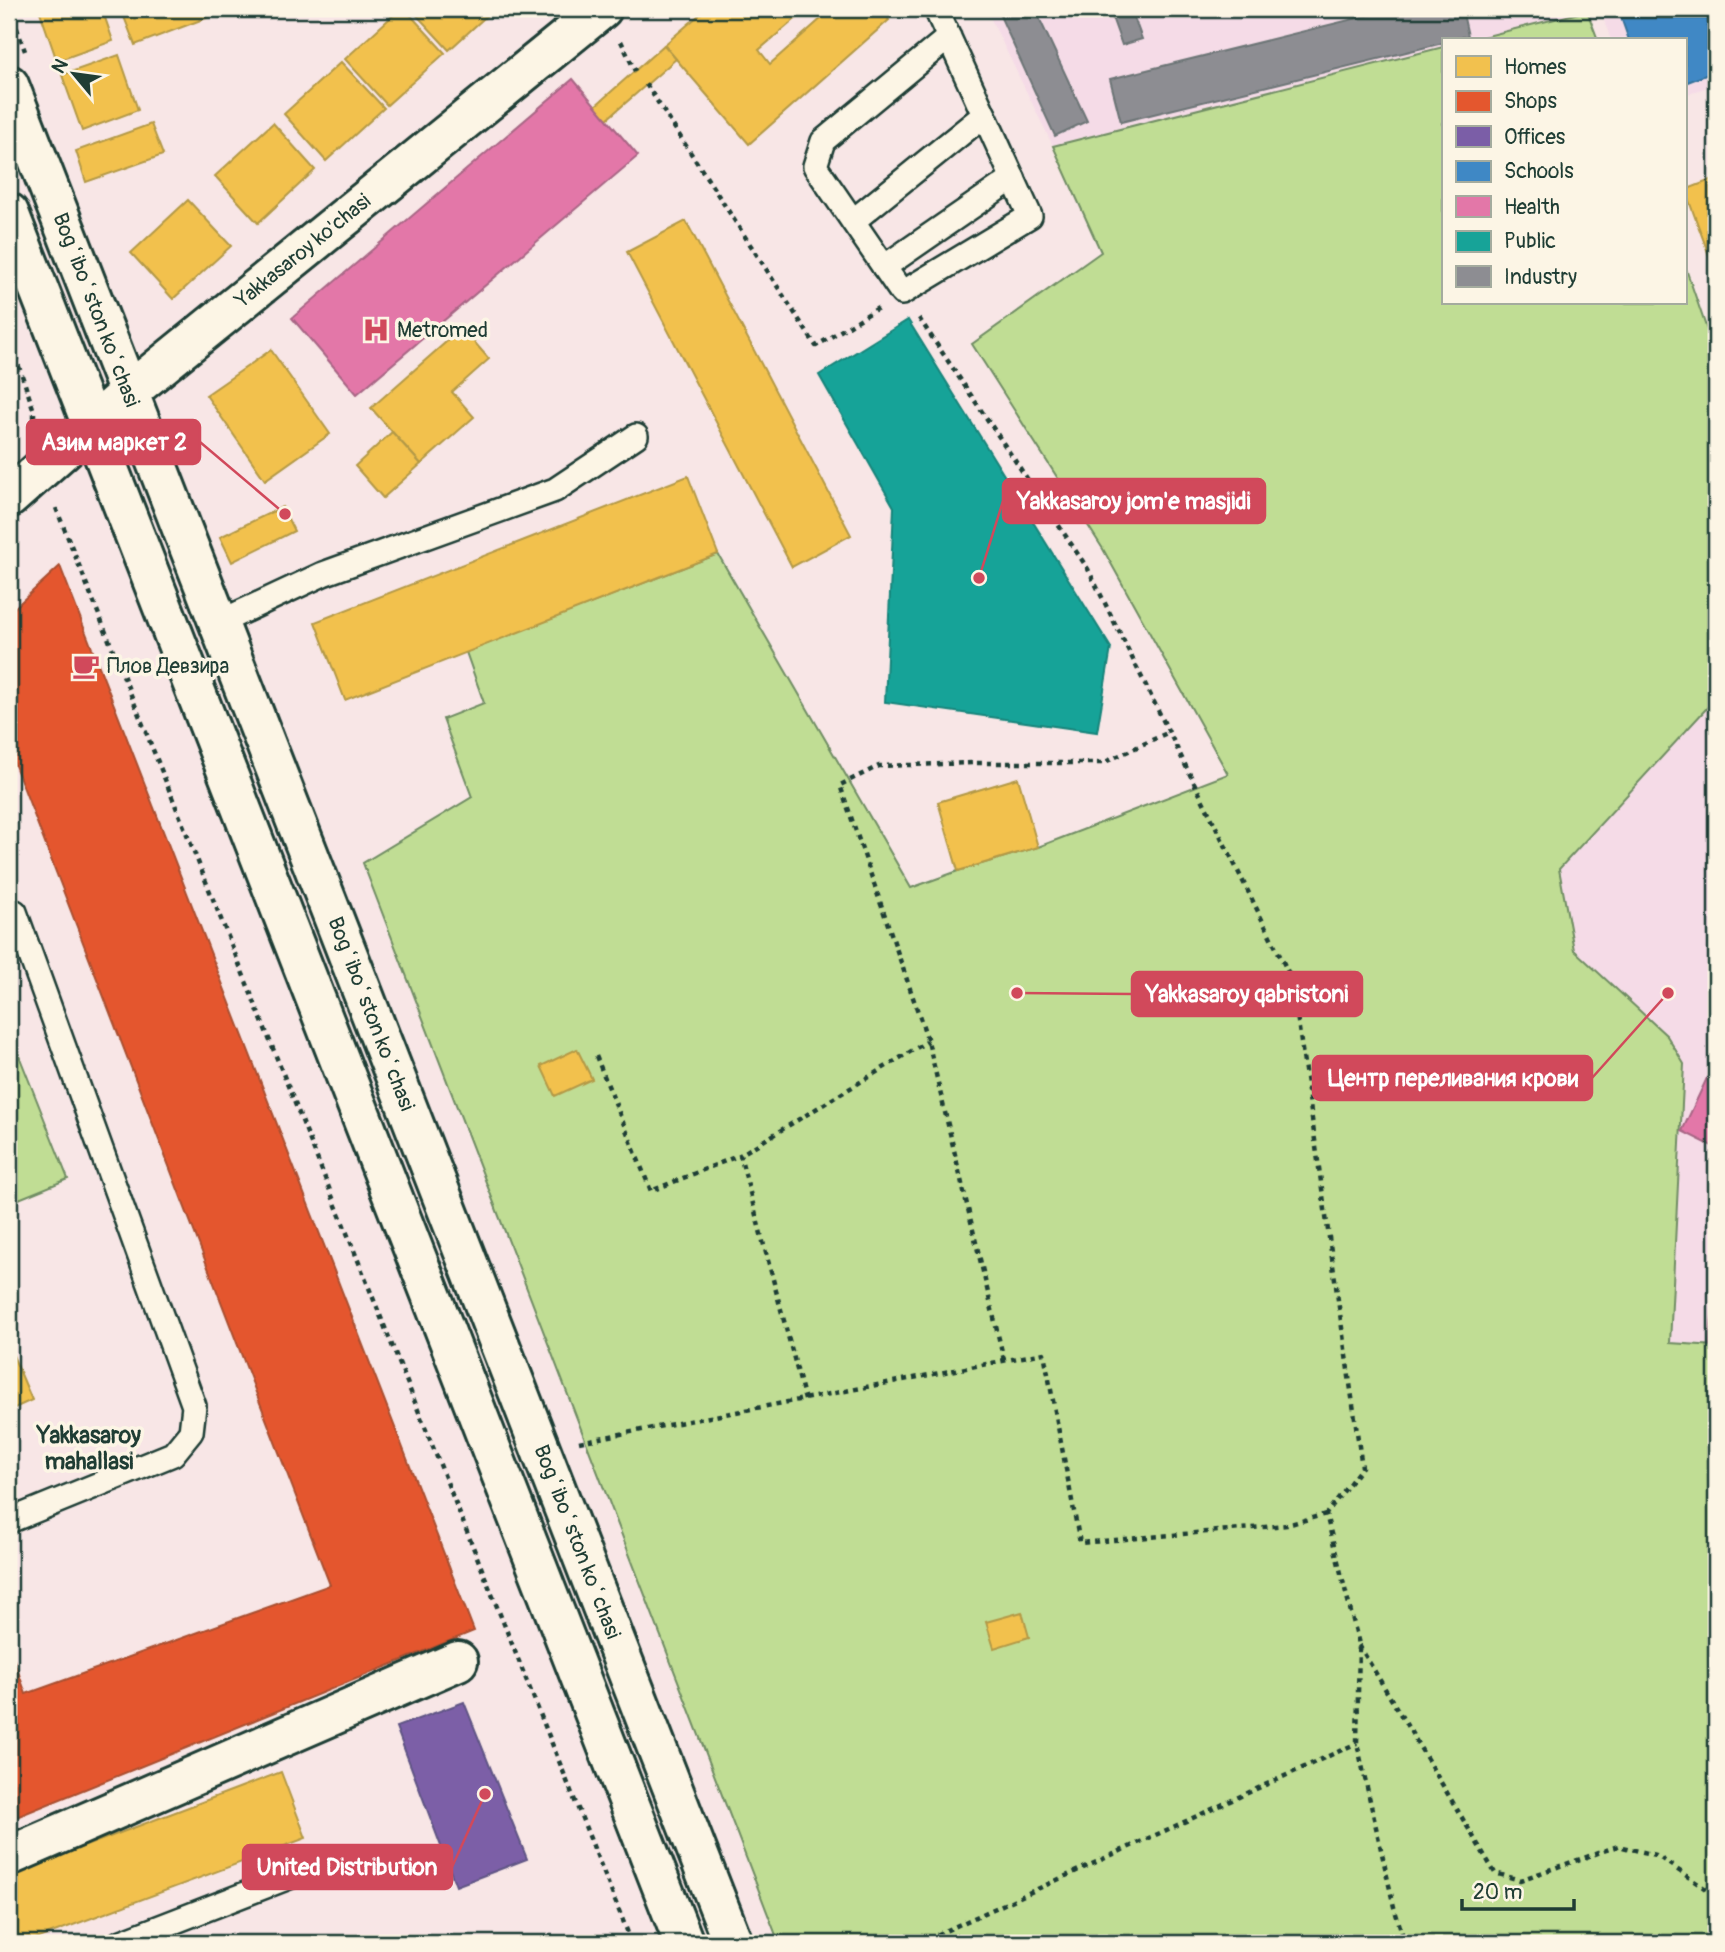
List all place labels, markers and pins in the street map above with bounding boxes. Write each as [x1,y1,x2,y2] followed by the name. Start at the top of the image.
[361,315,391,345] hospital icon: Metromed
[397,317,488,344] place label: Metromed
[27,420,200,464] callout: Азим маркет 2
[1003,479,1265,523] callout: Yakkasaroy jom'e masjidi
[71,651,101,681] cafe icon: Плов Девзира
[107,653,229,680] place label: Плов Девзира
[1132,972,1362,1016] callout: Yakkasaroy qabristoni
[1313,1056,1592,1100] callout: Центр переливания крови
[243,1845,452,1889] callout: United Distribution

